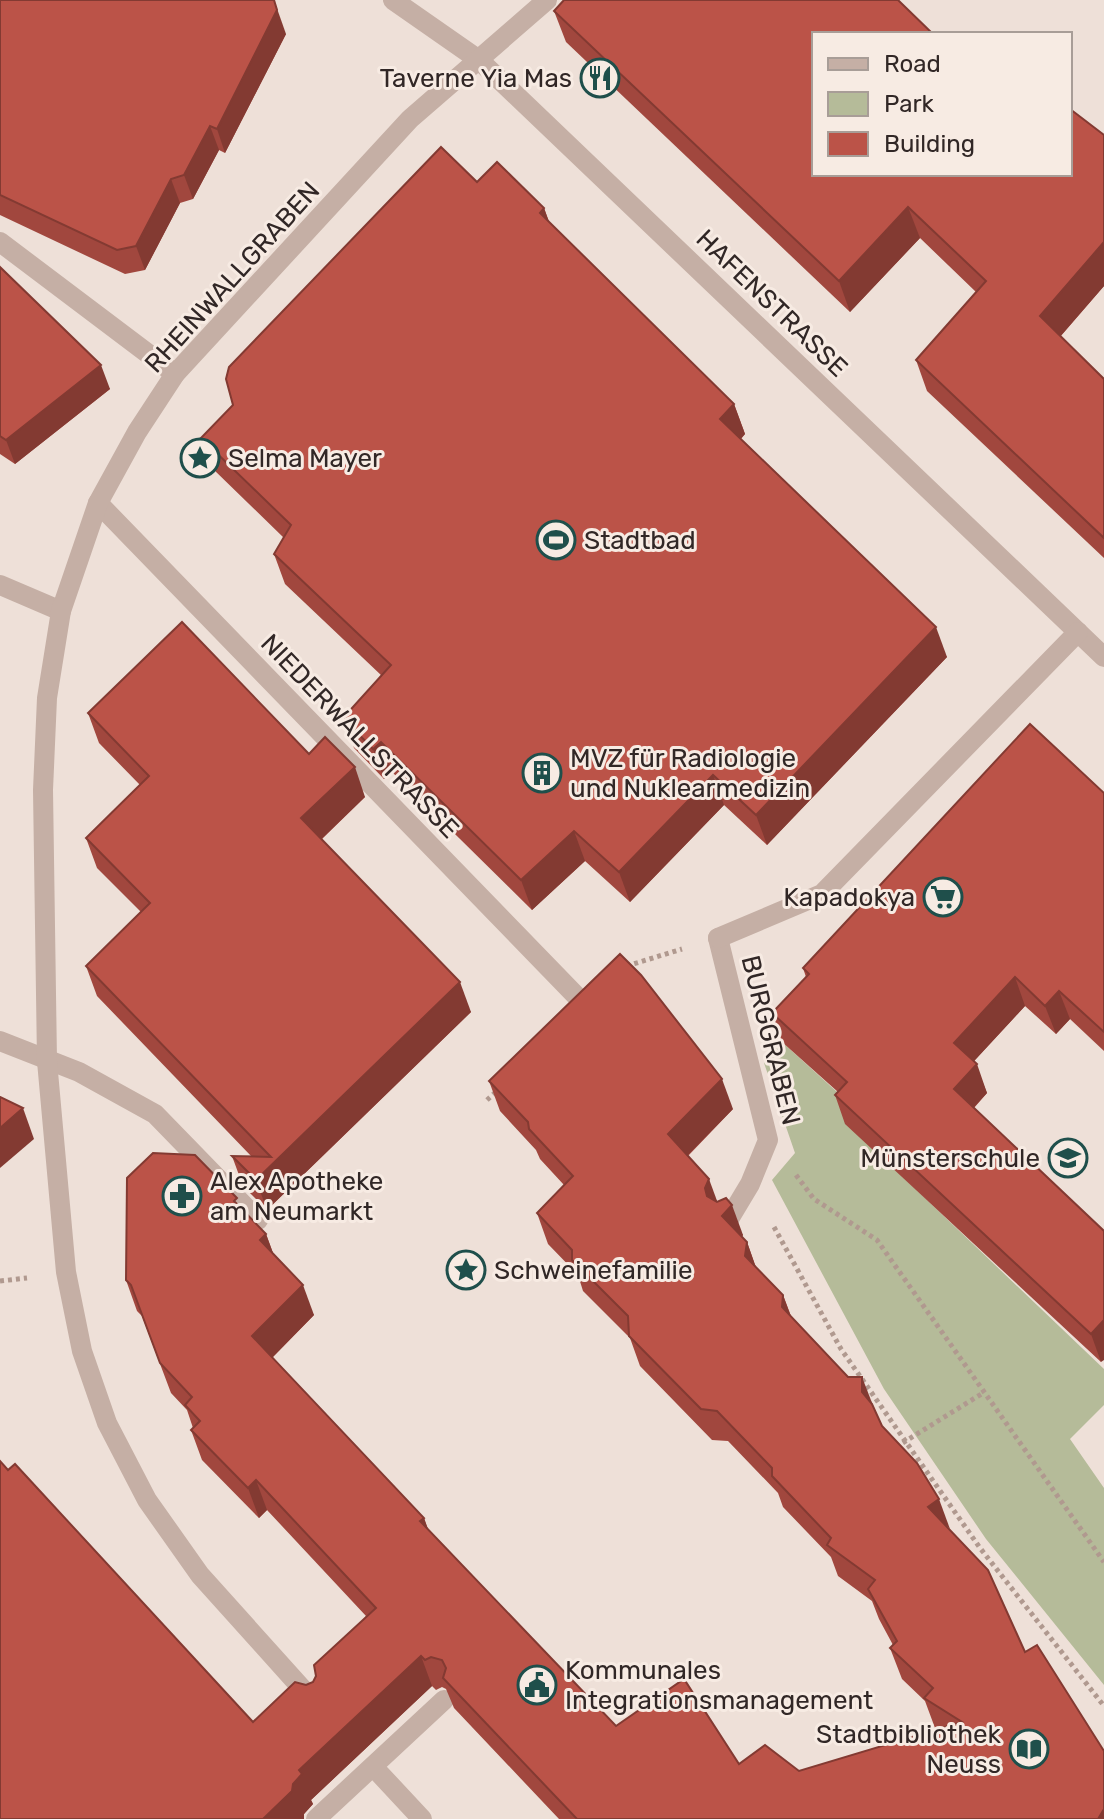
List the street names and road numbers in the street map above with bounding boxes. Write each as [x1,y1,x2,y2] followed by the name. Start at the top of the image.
[138,175,326,379] street label: RHEINWALLGRABEN
[690,223,854,383] street label: HAFENSTRASSE
[254,628,465,845] street label: NIEDERWALLSTRASSE
[734,952,807,1128] street label: BURGGRABEN

